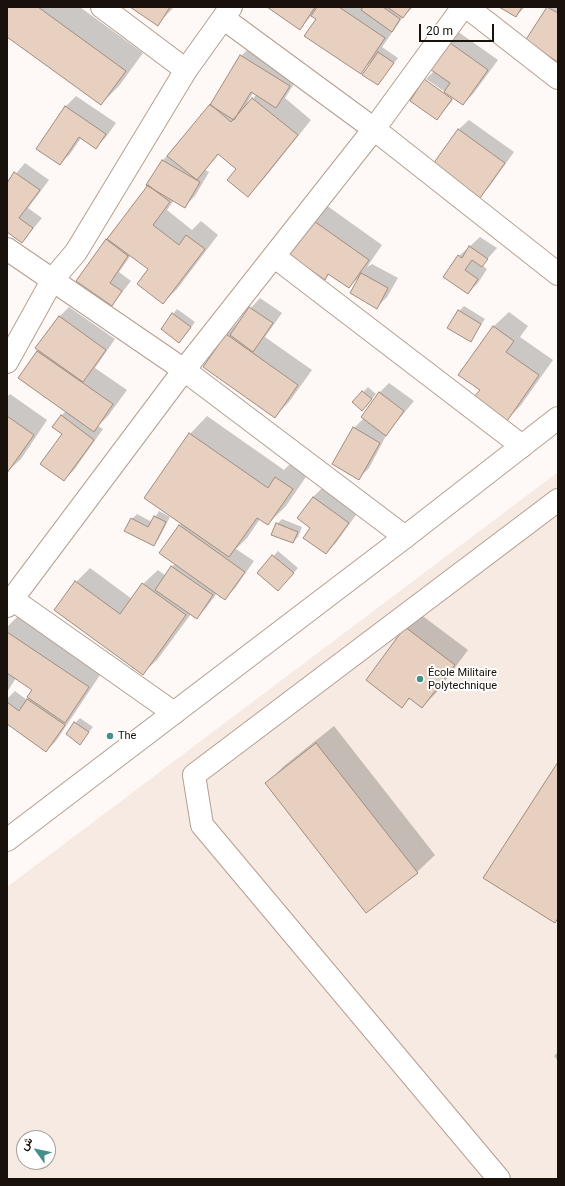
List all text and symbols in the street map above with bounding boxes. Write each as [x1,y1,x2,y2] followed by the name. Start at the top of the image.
[421,16,496,42] scale bar
[426,24,453,38] text: 20 m
[428,666,497,692] place label: École Militaire Polytechnique
[415,674,425,684] marker: École Militaire Polytechnique
[118,729,136,743] place label: The
[105,731,115,741] marker: The
[16,1130,56,1170] north arrow
[17,1135,35,1153] text: ش

